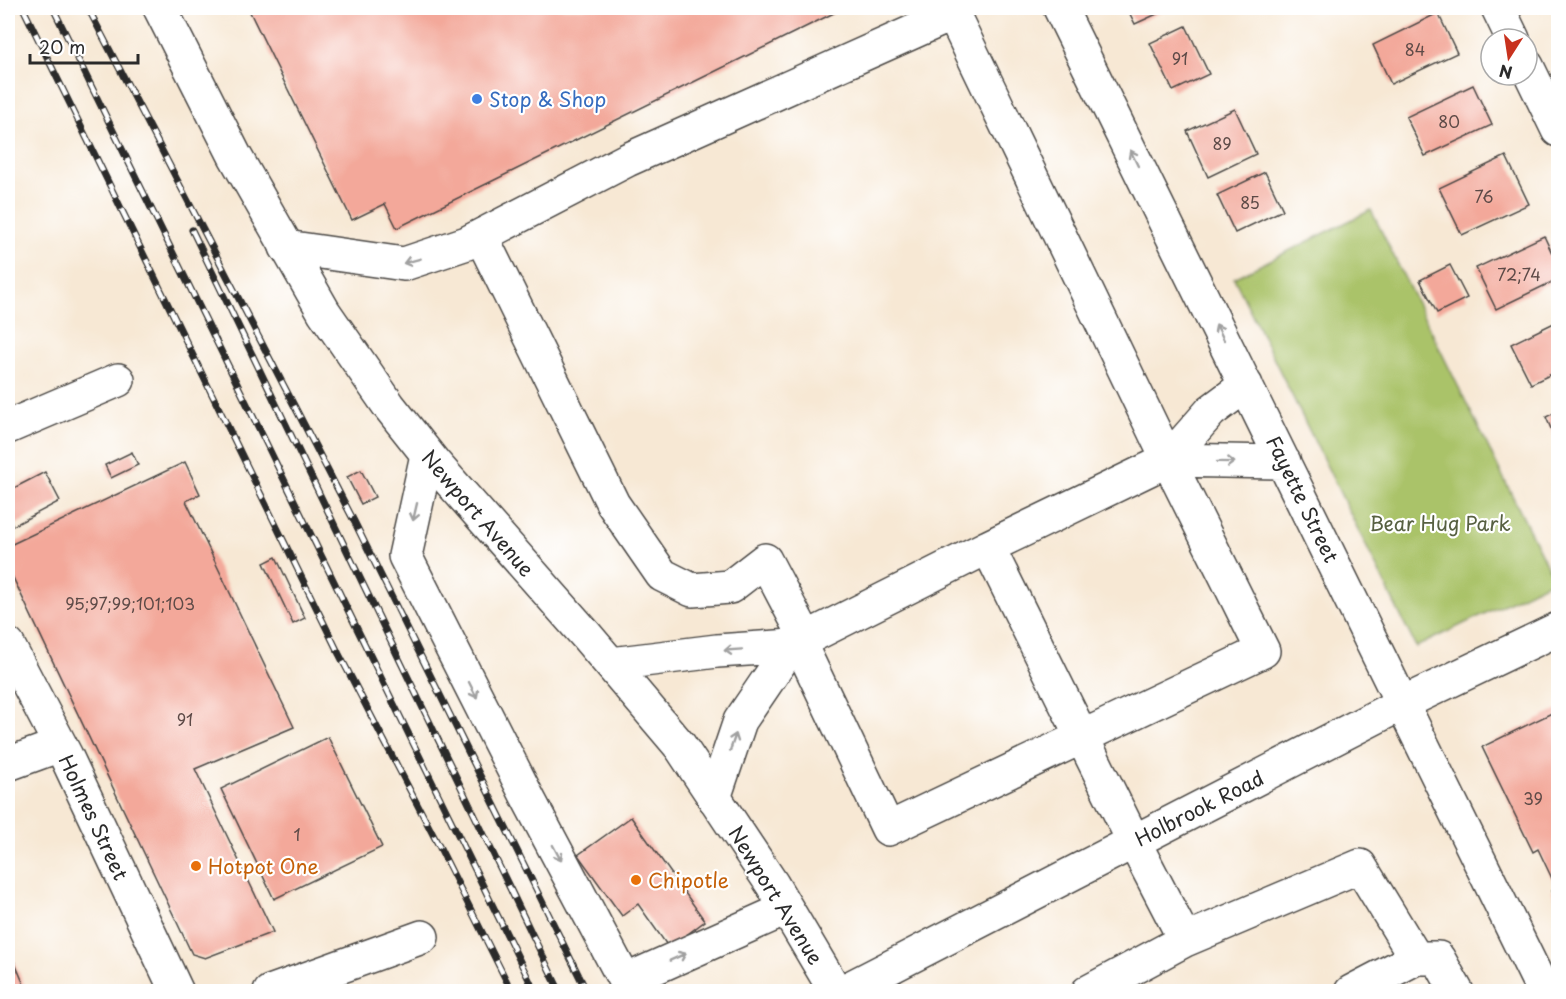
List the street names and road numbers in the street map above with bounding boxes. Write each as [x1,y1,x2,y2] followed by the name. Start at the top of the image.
[1259,430,1347,568] street label: Fayette Street
[415,443,541,583] street label: Newport Avenue
[52,749,136,885] street label: Holmes Street
[1129,763,1269,853] street label: Holbrook Road
[721,820,831,970] street label: Newport Avenue

